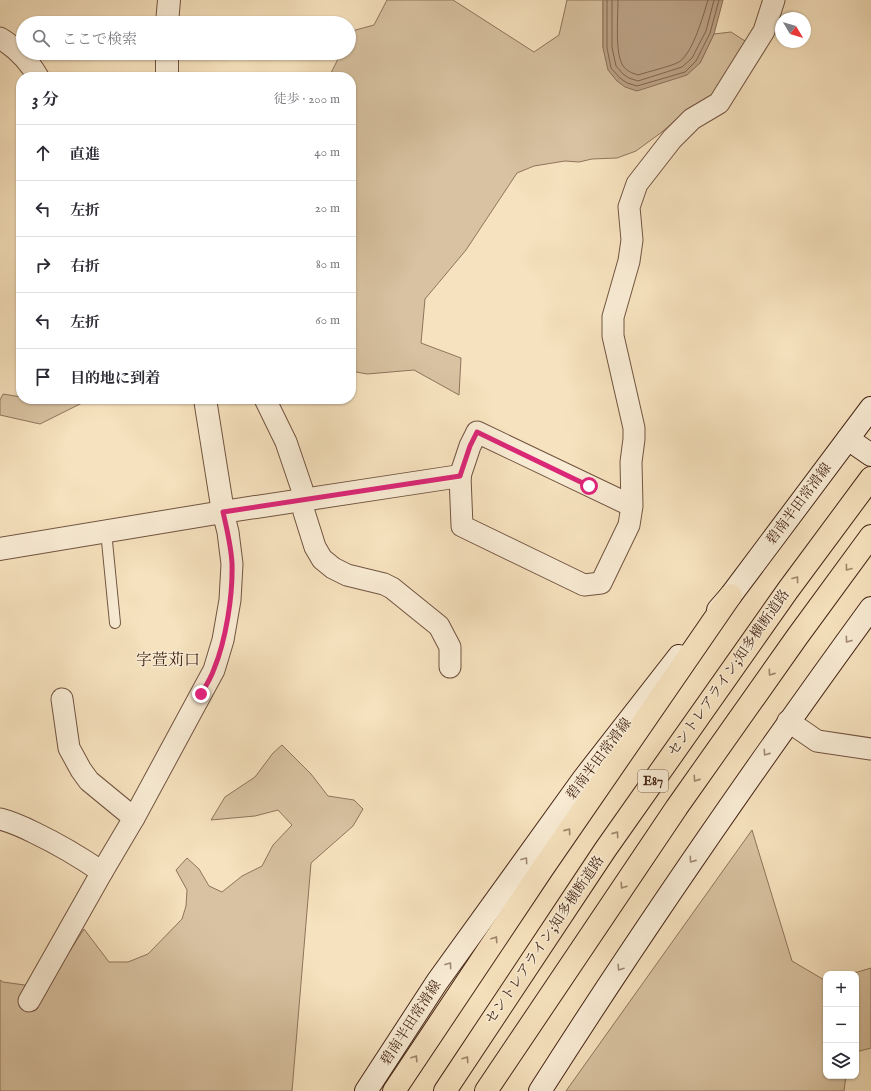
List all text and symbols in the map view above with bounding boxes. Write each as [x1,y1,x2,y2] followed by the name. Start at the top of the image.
[775,12,811,48] north arrow
[16,16,356,60] search box
[30,27,52,49] icon: search
[62,30,137,49] text: ここで検索
[32,90,59,111] text: 3 分
[274,91,340,108] text: 徒歩 · 200 m
[32,142,54,164] icon: ahead
[314,144,340,161] text: 40 m
[70,145,100,164] text: 直進
[32,198,54,220] icon: left
[315,200,340,217] text: 20 m
[70,201,100,220] text: 左折
[32,254,54,276] icon: right
[316,256,340,273] text: 80 m
[70,257,100,276] text: 右折
[32,310,54,332] icon: left
[315,312,340,329] text: 60 m
[70,313,100,332] text: 左折
[32,366,54,388] icon: arrive
[70,369,160,388] text: 目的地に到着
[762,459,836,549] street label: 碧南半田常滑線
[580,477,598,495] route start
[846,563,853,570] one-way arrow
[791,576,799,583] one-way arrow
[664,586,794,760] street label: セントレアライン;知多横断道路
[846,635,853,642] one-way arrow
[136,651,200,671] district label: 字萱苅口
[769,668,776,675] one-way arrow
[192,685,210,703] route end
[562,714,636,804] street label: 碧南半田常滑線
[764,749,771,756] one-way arrow
[638,770,668,792] road number: E87
[693,775,701,782] one-way arrow
[563,828,571,835] one-way arrow
[611,831,619,838] one-way arrow
[482,852,608,1028] street label: セントレアライン;知多横断道路
[690,856,697,863] one-way arrow
[520,857,527,864] one-way arrow
[621,882,628,889] one-way arrow
[490,936,497,943] one-way arrow
[444,963,451,970] one-way arrow
[617,964,624,971] one-way arrow
[823,971,859,1079] map controls
[823,971,859,1007] button: +
[377,977,445,1069] street label: 碧南半田常滑線
[823,1007,859,1043] button: −
[823,1043,859,1079] button: layers
[411,1056,418,1063] one-way arrow
[461,1056,468,1063] one-way arrow

